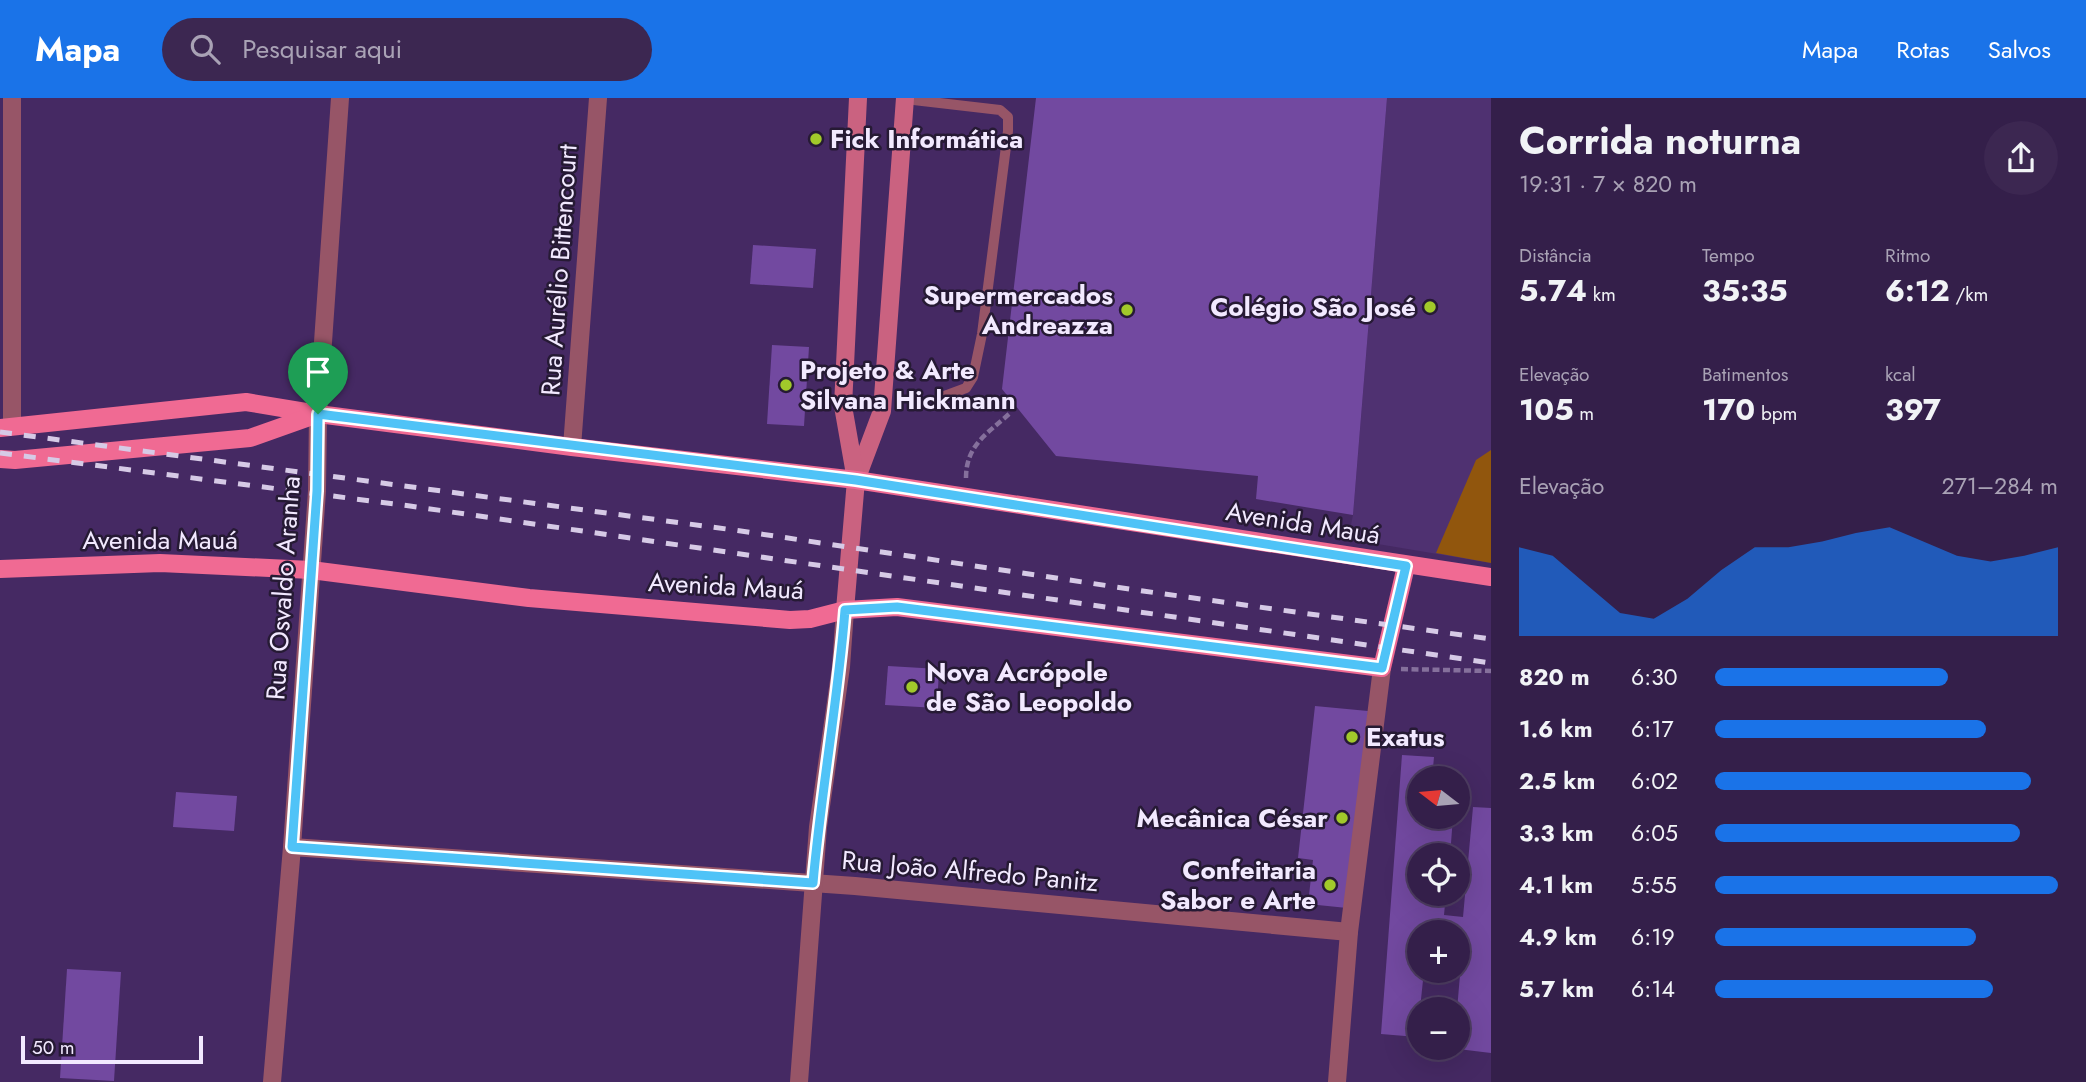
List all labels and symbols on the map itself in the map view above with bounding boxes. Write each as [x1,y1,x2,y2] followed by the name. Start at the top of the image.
[830,120,1023,158] place label: Fick Informática
[808,131,824,147] marker: Fick Informática
[531,142,587,397] street label: Rua Aurélio Bittencourt
[924,276,1113,344] place label: Supermercados Andreazza
[1210,288,1416,326] place label: Colégio São José
[1422,299,1438,315] marker: Colégio São José
[1119,302,1135,318] marker: Supermercados Andreazza
[288,342,348,414] pin
[800,351,1016,419] place label: Projeto & Arte Silvana Hickmann
[778,377,794,393] marker: Projeto & Arte Silvana Hickmann
[256,475,310,701] street label: Rua Osvaldo Aranha
[1223,492,1383,554] street label: Avenida Mauá
[82,521,238,559] street label: Avenida Mauá
[647,563,805,609] street label: Avenida Mauá
[926,653,1132,721] place label: Nova Acrópole de São Leopoldo
[904,679,920,695] marker: Nova Acrópole de São Leopoldo
[1366,718,1445,756] place label: Exatus
[1344,729,1360,745] marker: Exatus
[1407,766,1470,830] north arrow
[1136,799,1328,837] place label: Mecânica César
[1334,810,1350,826] marker: Mecânica César
[840,841,1100,901] street label: Rua João Alfredo Panitz
[1160,851,1316,919] place label: Confeitaria Sabor e Arte
[1322,877,1338,893] marker: Confeitaria Sabor e Arte
[21,1033,203,1065] scale bar

